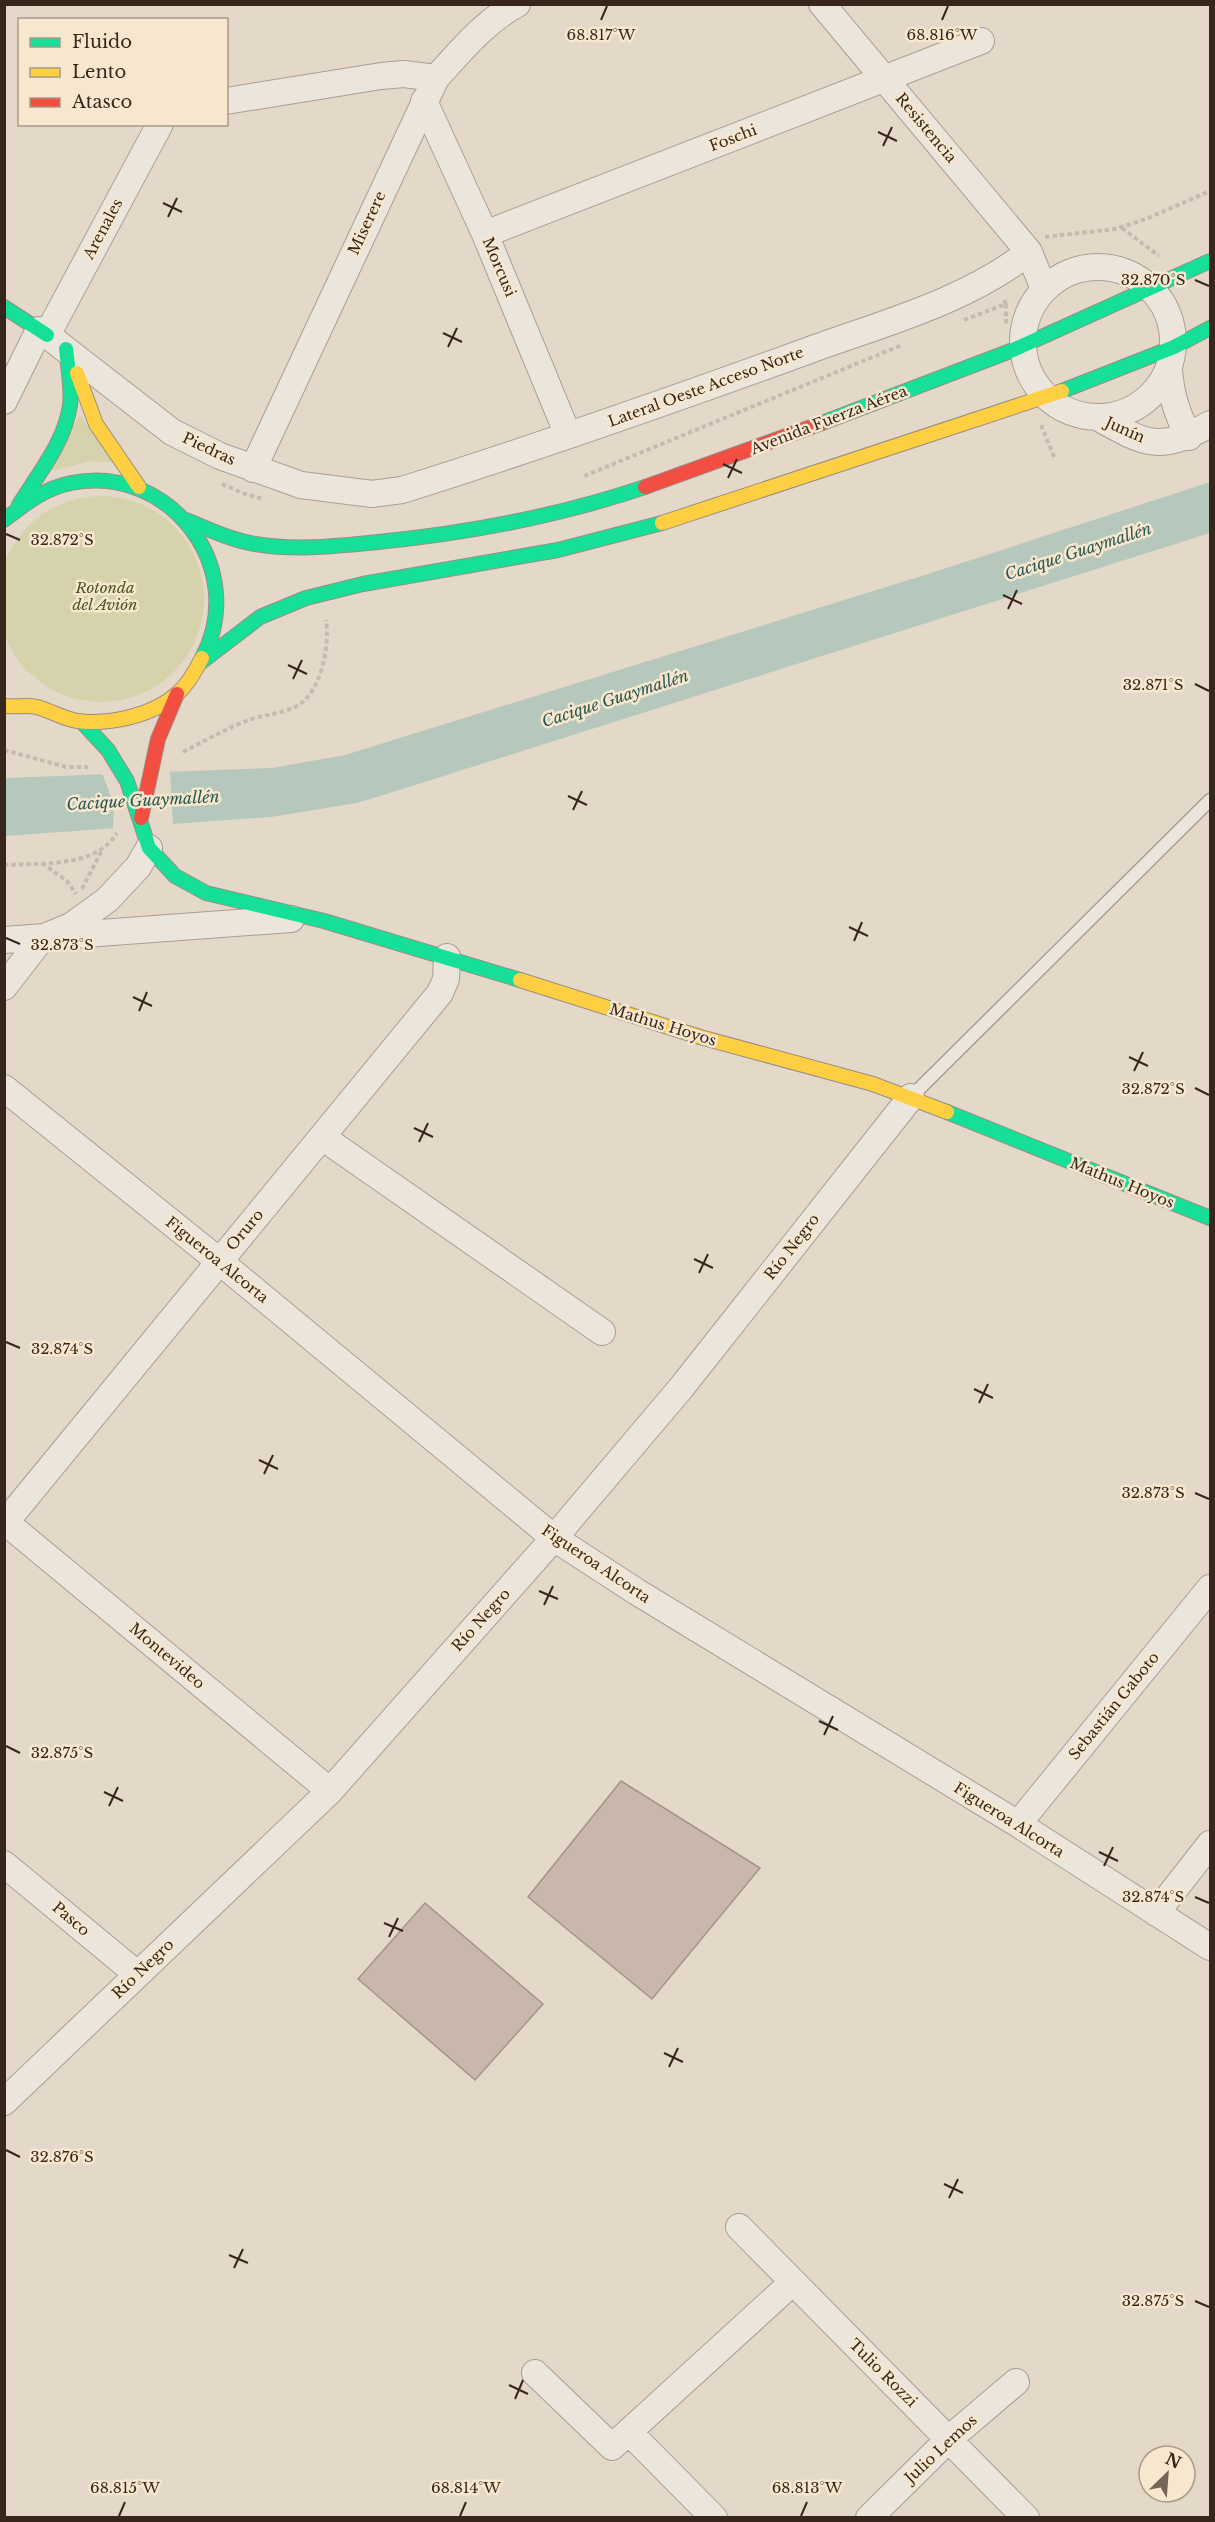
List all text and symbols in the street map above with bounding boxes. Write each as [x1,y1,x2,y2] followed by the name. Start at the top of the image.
[18,18,228,126] legend
[567,25,636,44] text: 68.817°W
[907,25,978,44] text: 68.816°W
[72,31,132,53] text: Fluido
[72,61,126,83] text: Lento
[892,89,961,167] street label: Resistencia
[71,91,132,113] text: Atasco
[706,120,759,155] street label: Foschi
[344,188,390,258] street label: Miserere
[78,195,127,263] street label: Arenales
[478,234,520,299] street label: Morcusi
[1121,270,1185,289] text: 32.870°S
[605,342,806,431] street label: Lateral Oeste Acceso Norte
[747,381,910,459] street label: Avenida Fuerza Aérea
[1101,412,1148,447] street label: Junín
[180,428,239,469] street label: Piedras
[1002,518,1154,584] water label: Cacique Guaymallén
[30,530,94,549] text: 32.872°S
[73,578,137,614] park label: Rotonda del Avión
[539,665,691,731] water label: Cacique Guaymallén
[1123,675,1183,694] text: 32.871°S
[66,786,220,814] water label: Cacique Guaymallén
[30,935,94,954] text: 32.873°S
[607,999,719,1050] street label: Mathus Hoyos
[1121,1079,1185,1098] text: 32.872°S
[1067,1153,1177,1212] street label: Mathus Hoyos
[222,1205,268,1254] street label: Oruro
[760,1210,823,1283] street label: Río Negro
[162,1212,273,1307] street label: Figueroa Alcorta
[31,1339,93,1358] text: 32.874°S
[1121,1483,1185,1502] text: 32.873°S
[538,1520,655,1607] street label: Figueroa Alcorta
[447,1584,514,1655] street label: Río Negro
[126,1618,209,1693] street label: Montevideo
[1064,1648,1163,1764] street label: Sebastián Gaboto
[31,1743,93,1762] text: 32.875°S
[950,1778,1069,1862] street label: Figueroa Alcorta
[1122,1887,1184,1906] text: 32.874°S
[49,1897,94,1940] street label: Pasco
[108,1934,178,2003] street label: Río Negro
[30,2147,94,2166] text: 32.876°S
[1122,2291,1184,2310] text: 32.875°S
[845,2335,921,2411] street label: Tulio Rozzi
[899,2410,981,2488] street label: Julio Lemos
[1137,2444,1197,2504] north arrow
[1162,2448,1184,2473] text: N
[90,2478,160,2497] text: 68.815°W
[431,2478,501,2497] text: 68.814°W
[772,2478,843,2497] text: 68.813°W

